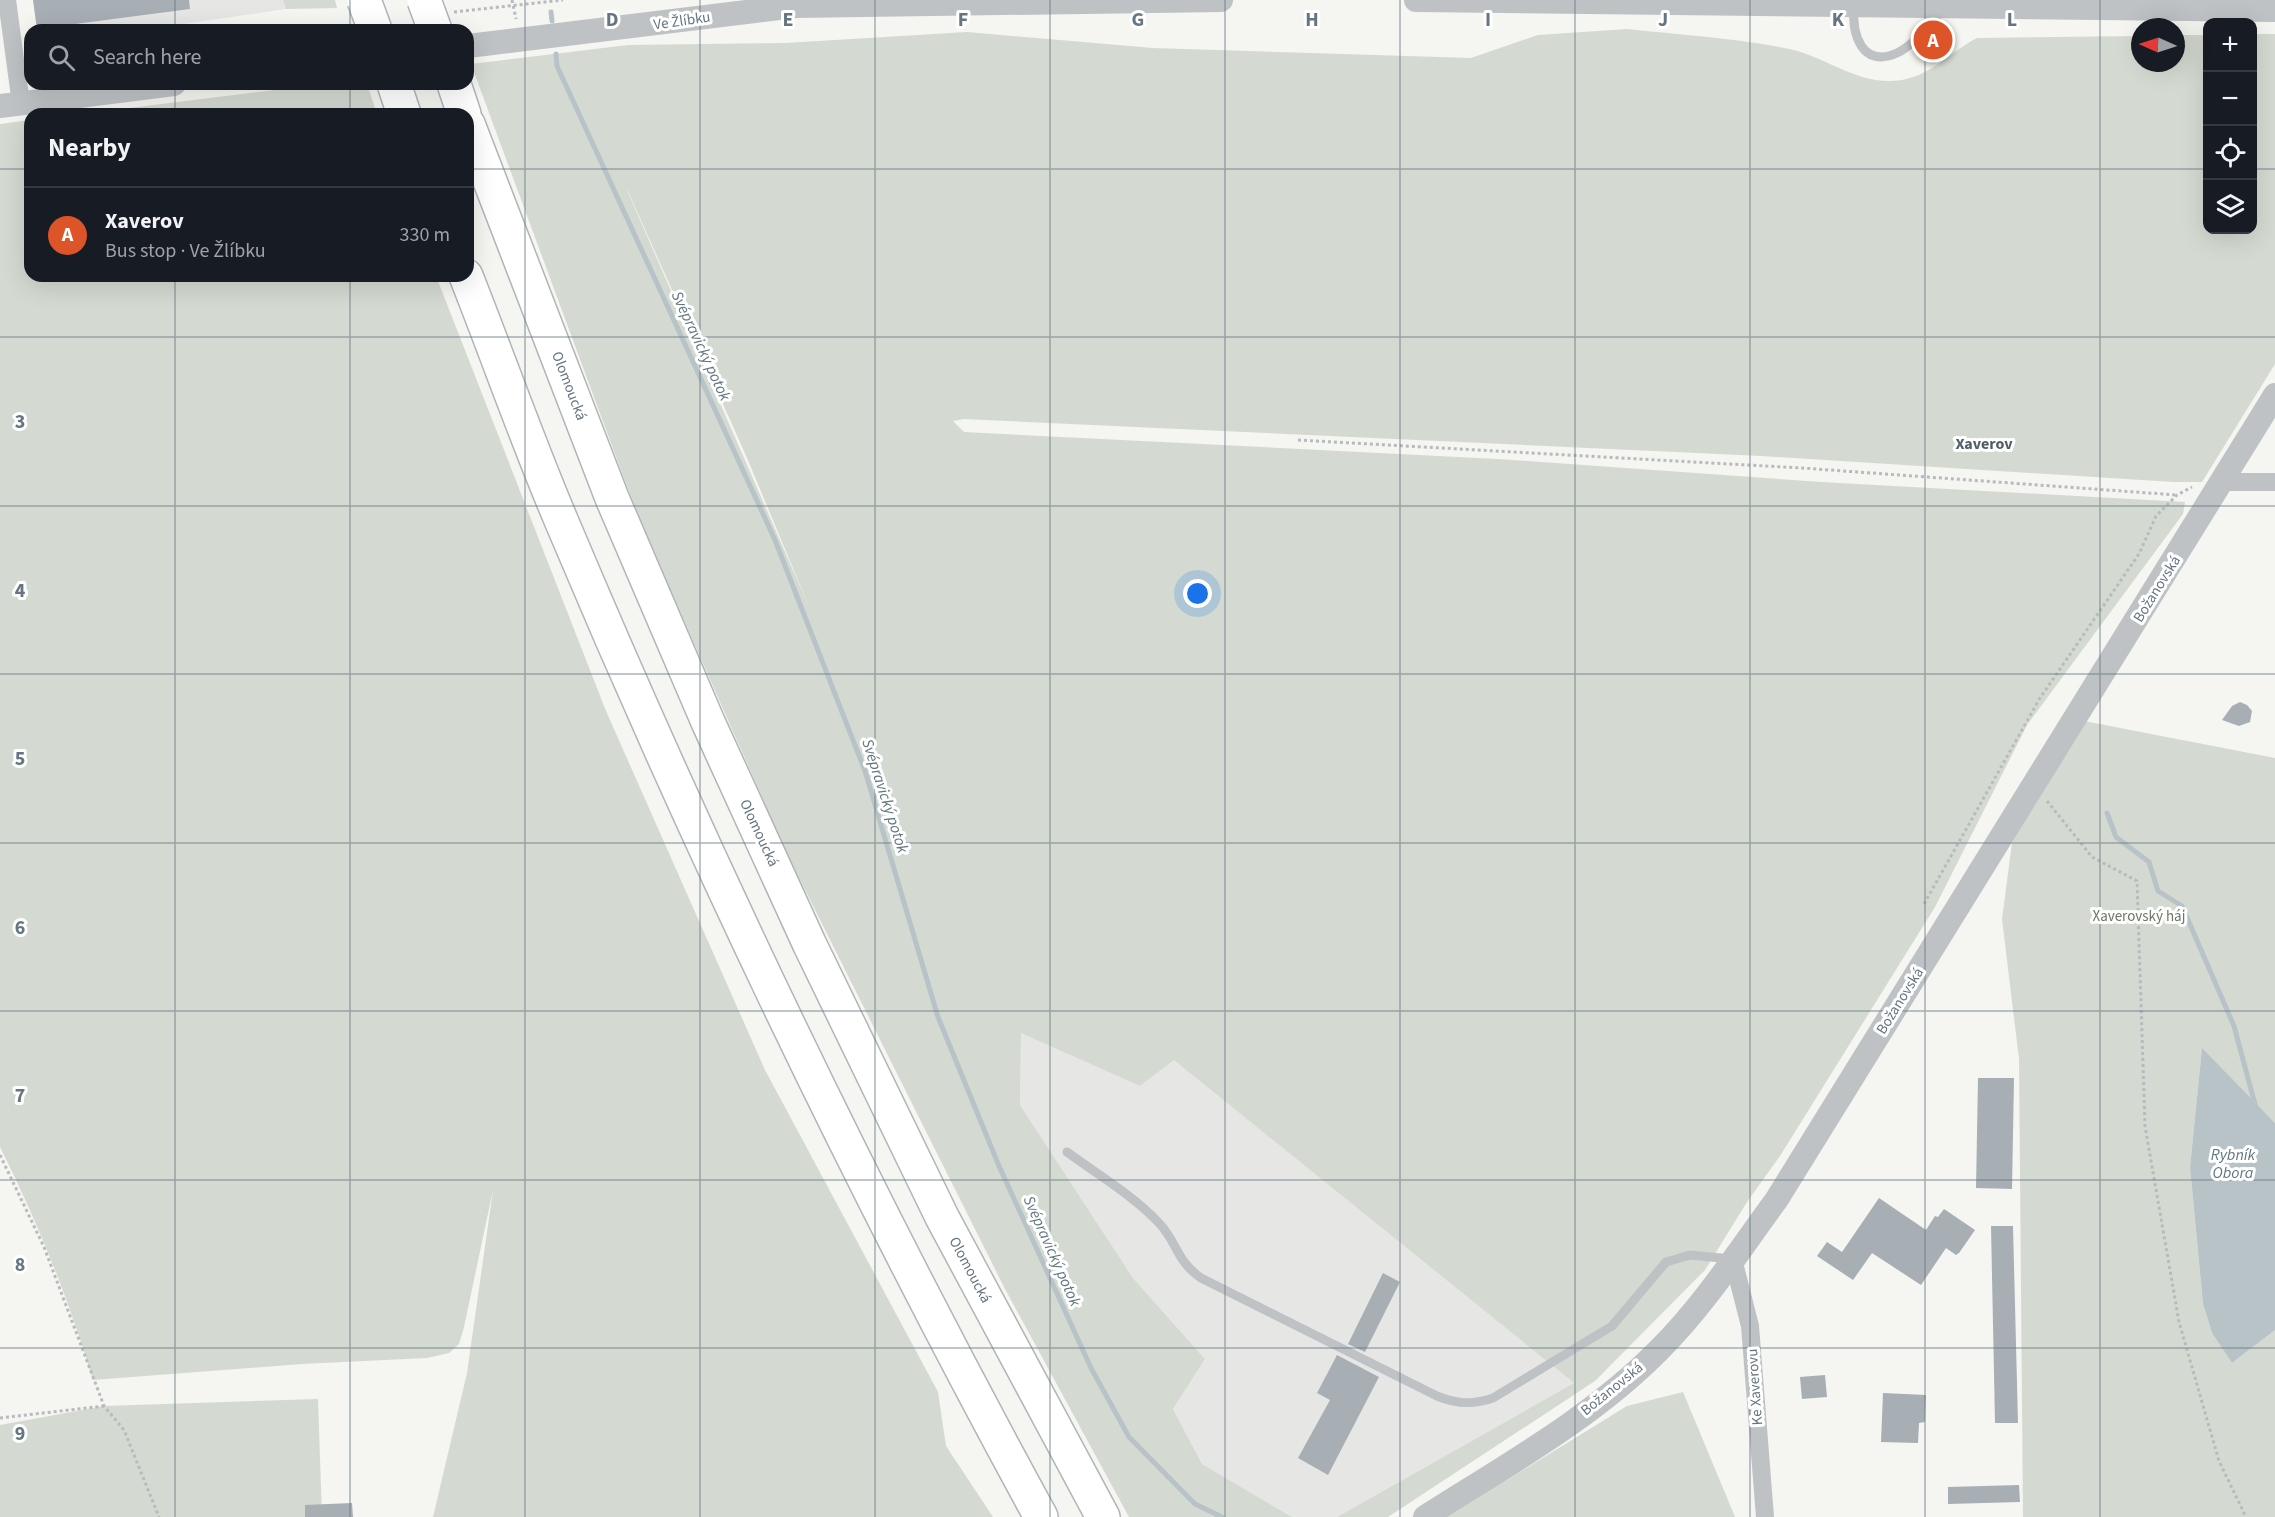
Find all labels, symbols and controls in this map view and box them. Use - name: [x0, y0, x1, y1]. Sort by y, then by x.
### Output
- text: D: [606, 6, 618, 34]
- text: E: [783, 6, 793, 34]
- text: F: [958, 6, 968, 34]
- text: G: [1132, 6, 1144, 34]
- text: H: [1305, 6, 1319, 34]
- text: I: [1485, 6, 1491, 34]
- text: J: [1658, 6, 1668, 34]
- text: K: [1832, 6, 1845, 34]
- text: L: [2007, 6, 2017, 34]
- street label: Ve Žlíbku: [652, 7, 712, 35]
- pin: A: [1914, 18, 1952, 63]
- north arrow: [2131, 18, 2185, 72]
- map controls: [2203, 18, 2257, 234]
- button: +: [2203, 18, 2257, 72]
- search box: [24, 24, 474, 90]
- icon: search: [45, 41, 78, 74]
- text: Search here: [93, 41, 201, 73]
- button: −: [2203, 72, 2257, 126]
- button: locate: [2203, 126, 2257, 180]
- text: Nearby: [48, 129, 131, 166]
- button: layers: [2203, 180, 2257, 234]
- text: Xaverov: [105, 205, 184, 237]
- text: A: [62, 221, 73, 249]
- text: 330 m: [400, 221, 450, 249]
- text: Bus stop · Ve Žlíbku: [105, 237, 266, 265]
- water label: Svépravický potok: [666, 287, 736, 405]
- street label: Olomoucká: [546, 348, 592, 424]
- text: 3: [15, 408, 25, 436]
- district label: Xaverov: [1955, 433, 2013, 455]
- street label: Božanovská: [2128, 552, 2186, 626]
- text: 4: [15, 577, 26, 605]
- your location: [1183, 579, 1212, 608]
- water label: Svépravický potok: [856, 736, 914, 856]
- text: 5: [15, 745, 25, 773]
- street label: Olomoucká: [734, 796, 784, 870]
- park label: Xaverovský háj: [2093, 906, 2185, 927]
- text: 6: [15, 914, 25, 942]
- street label: Božanovská: [1871, 964, 1929, 1038]
- text: 7: [15, 1082, 25, 1110]
- water label: Rybník Obora: [2211, 1144, 2256, 1184]
- water label: Svépravický potok: [1018, 1192, 1086, 1310]
- street label: Olomoucká: [944, 1233, 996, 1307]
- text: 8: [15, 1251, 25, 1279]
- street label: Ke Xaverovu: [1742, 1348, 1768, 1426]
- street label: Božanovská: [1576, 1357, 1648, 1421]
- text: 9: [15, 1420, 25, 1448]

